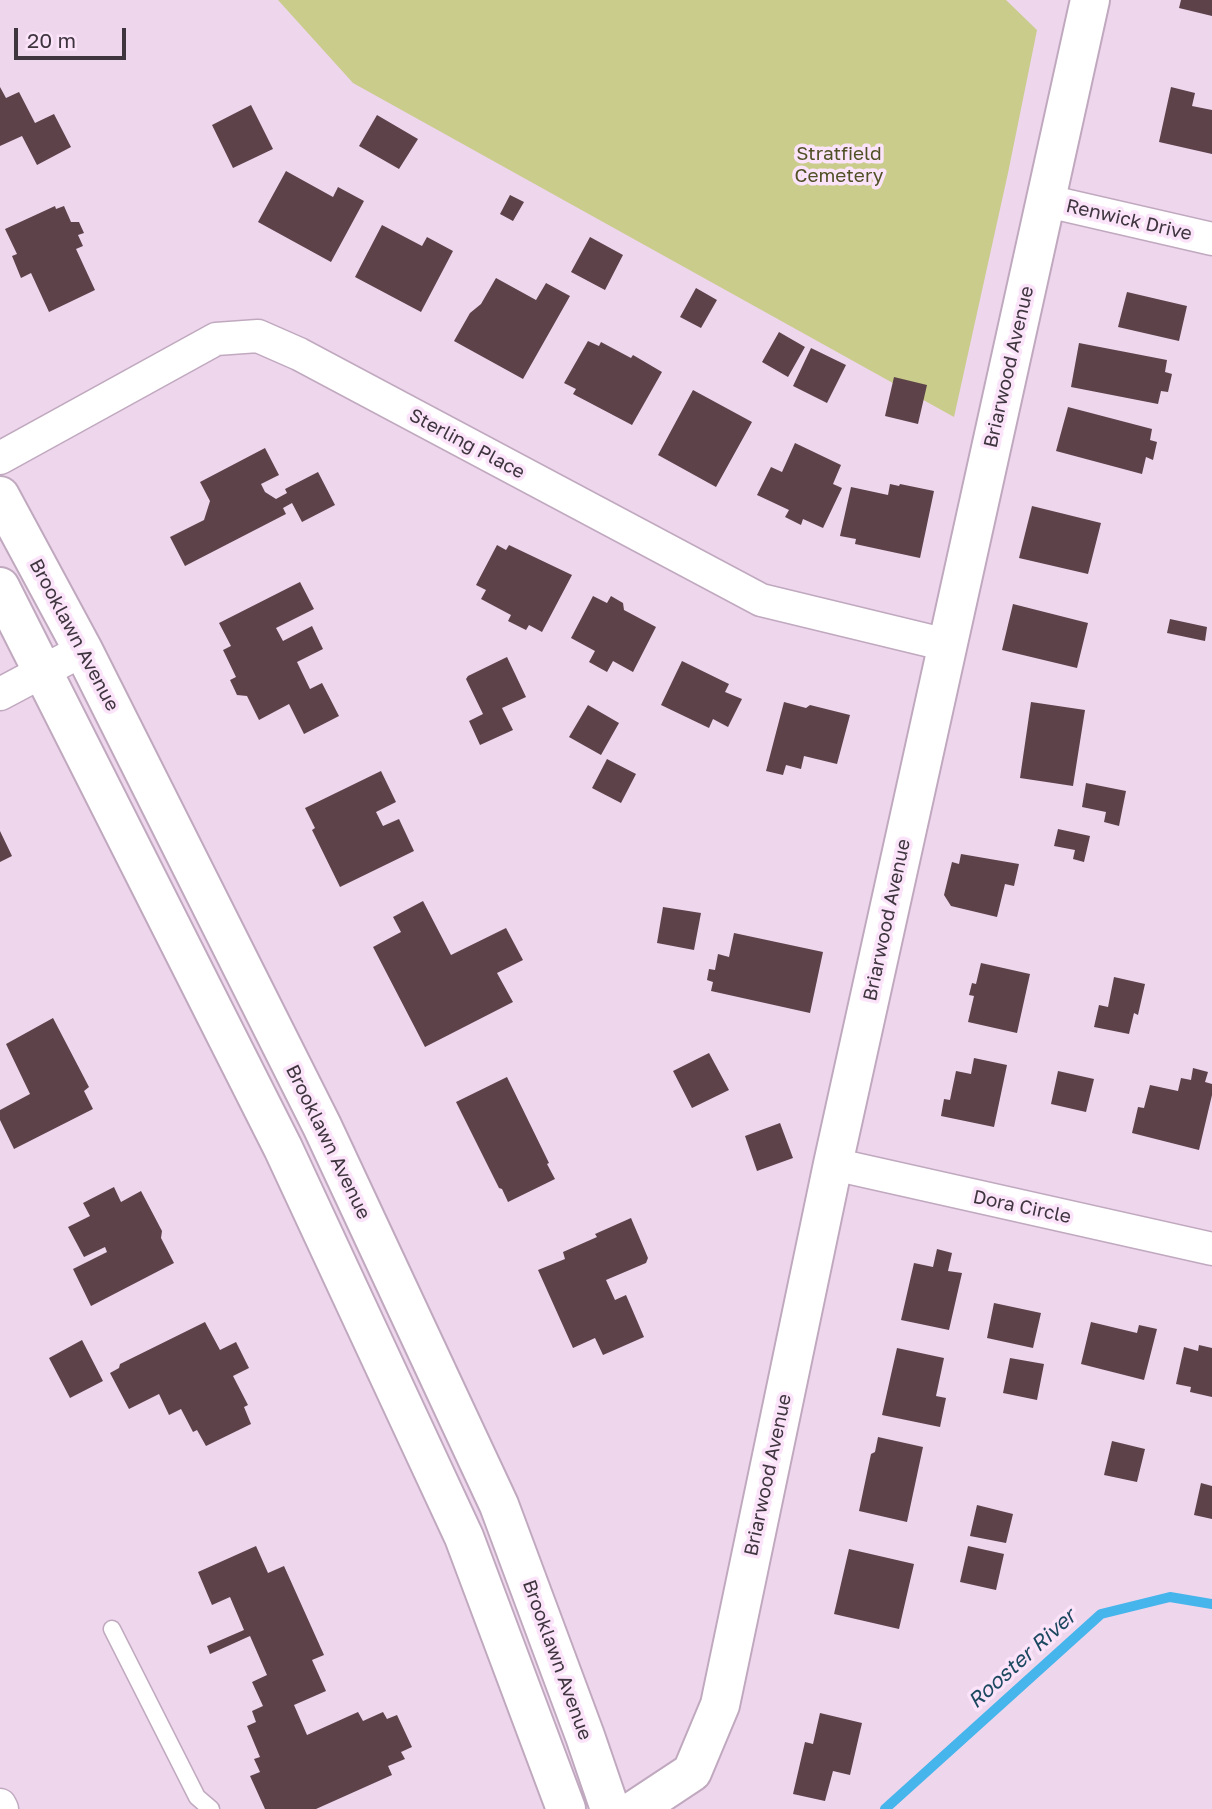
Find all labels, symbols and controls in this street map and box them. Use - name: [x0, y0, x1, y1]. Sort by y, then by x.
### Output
- scale bar: [18, 14, 130, 58]
- text: 20 m: [27, 27, 76, 53]
- park label: Stratfield Cemetery: [794, 143, 884, 187]
- street label: Renwick Drive: [1064, 194, 1194, 246]
- street label: Briarwood Avenue: [979, 284, 1039, 450]
- street label: Sterling Place: [405, 404, 529, 484]
- street label: Brooklawn Avenue: [24, 555, 124, 715]
- street label: Briarwood Avenue: [859, 837, 915, 1003]
- street label: Brooklawn Avenue: [281, 1061, 375, 1223]
- street label: Dora Circle: [971, 1185, 1073, 1229]
- street label: Briarwood Avenue: [740, 1392, 796, 1558]
- street label: Brooklawn Avenue: [517, 1577, 597, 1743]
- water label: Rooster River: [963, 1604, 1081, 1714]

